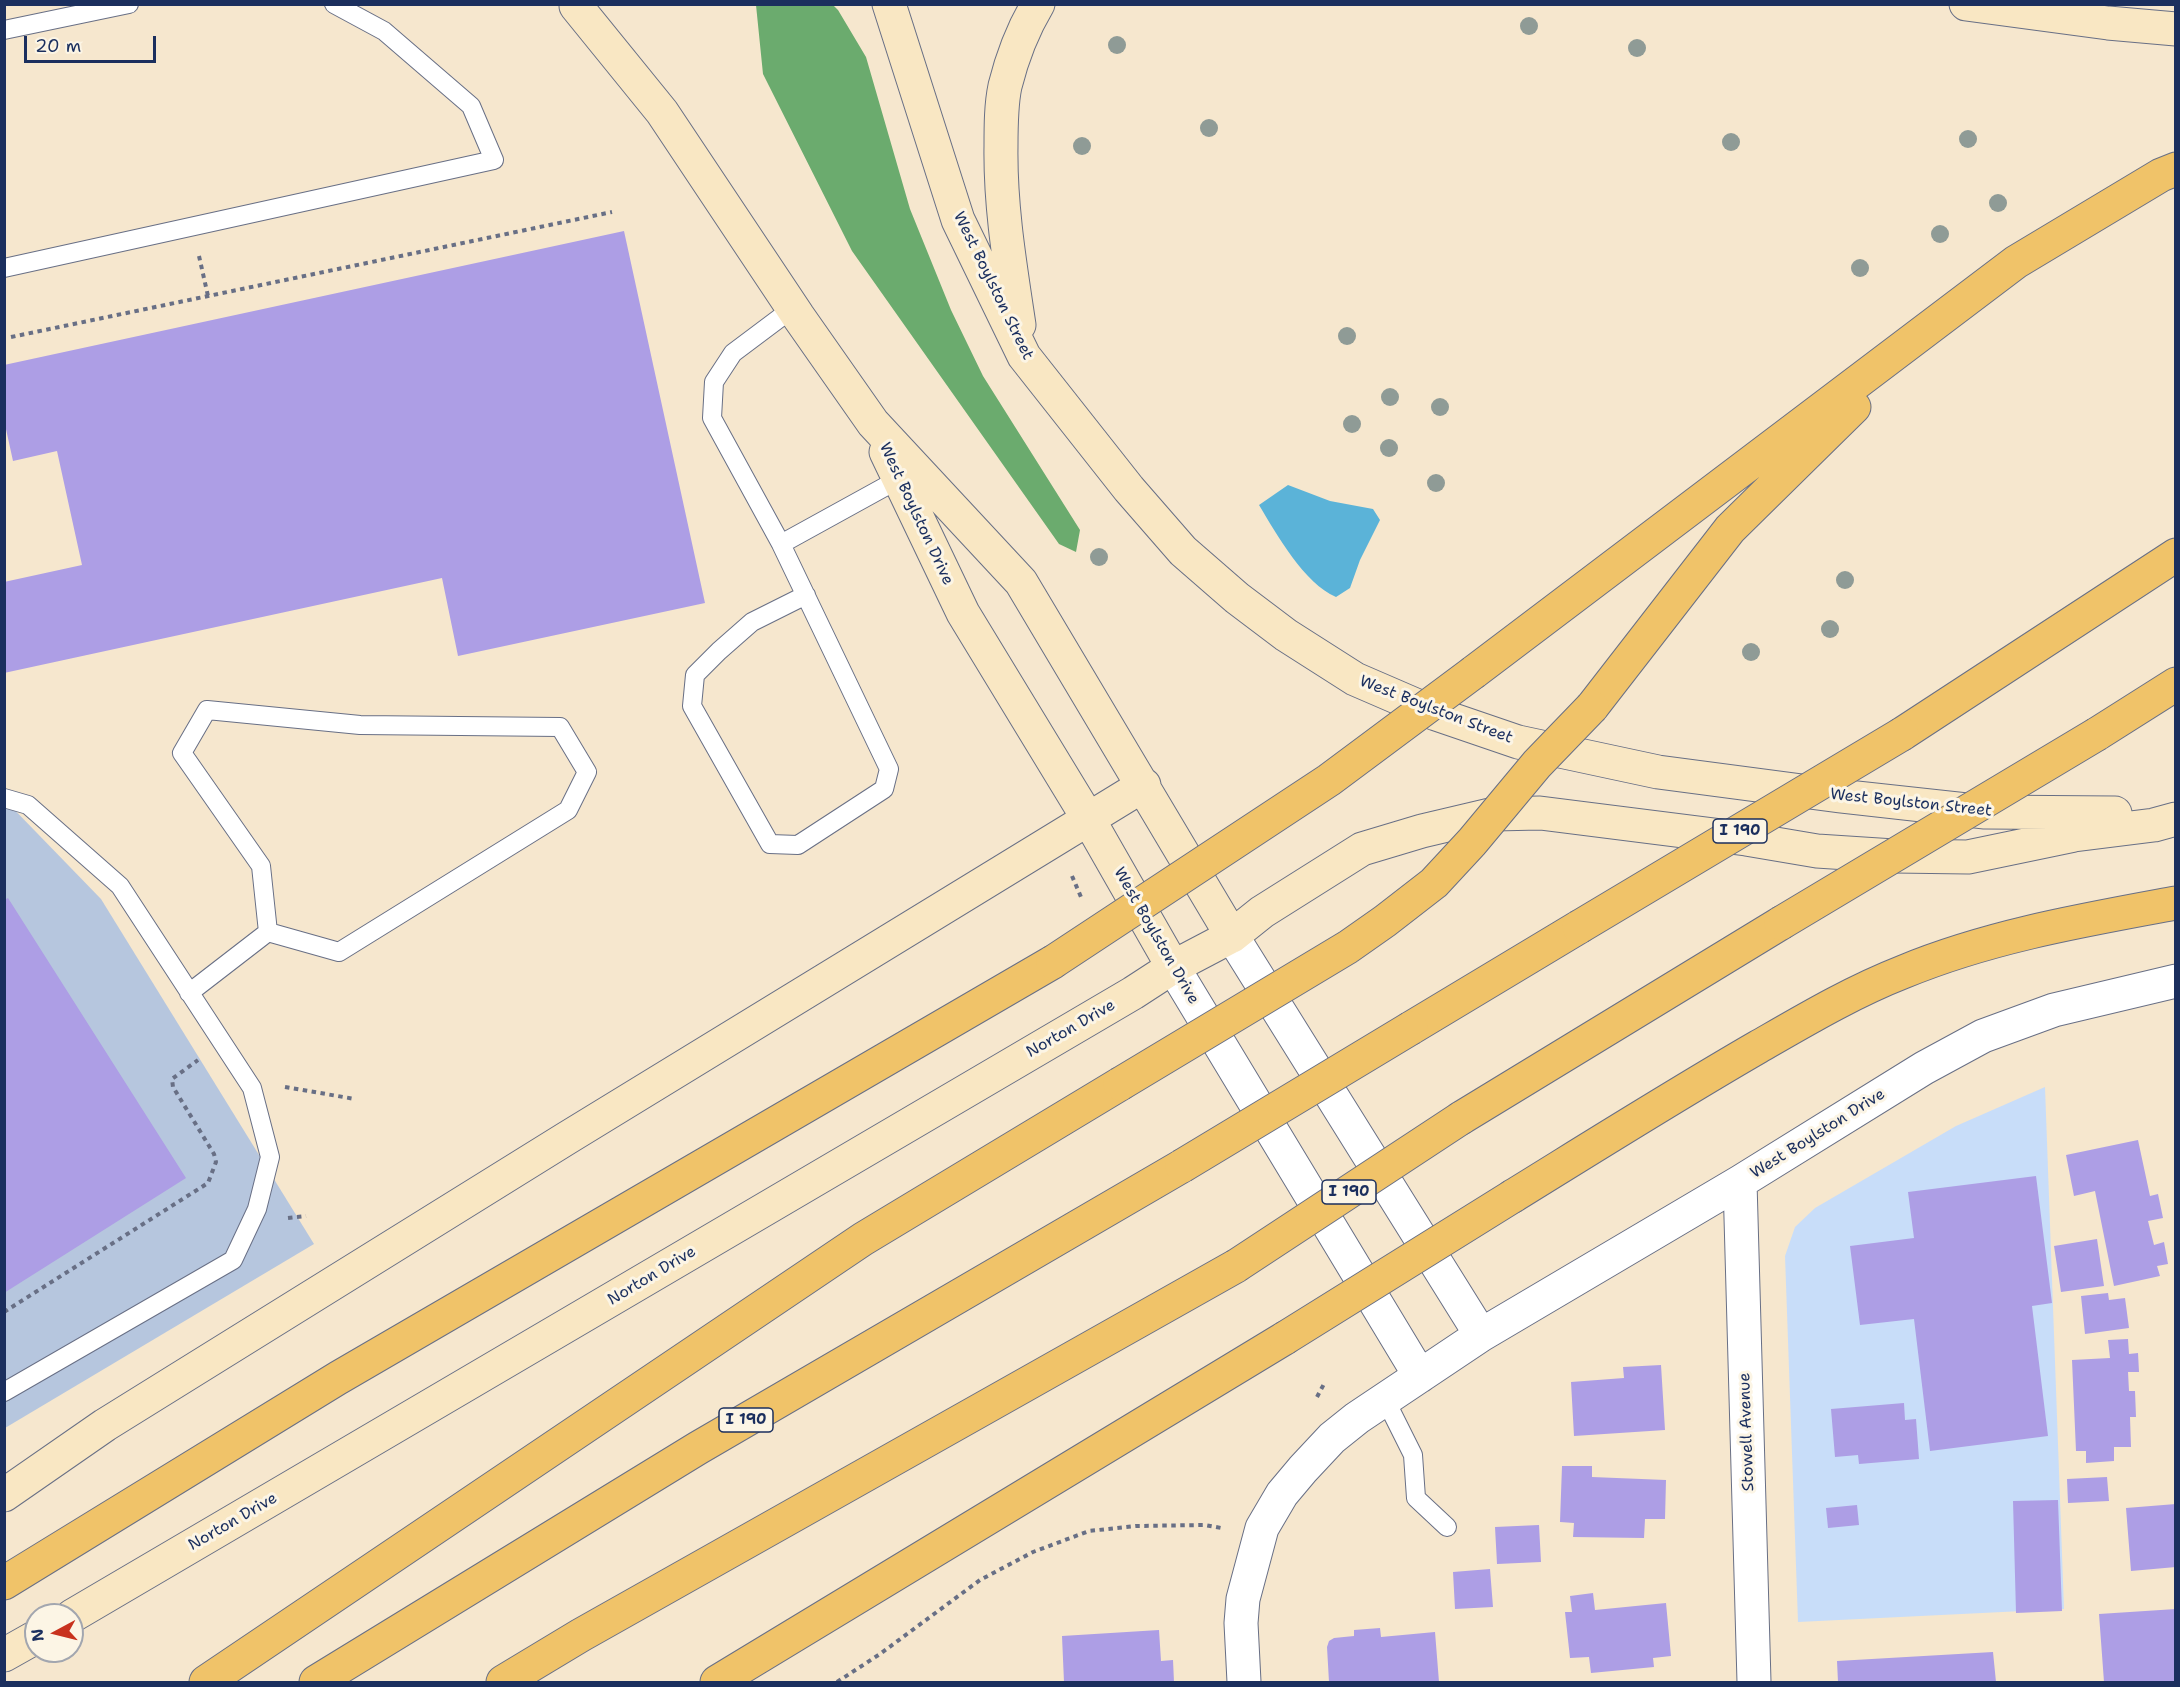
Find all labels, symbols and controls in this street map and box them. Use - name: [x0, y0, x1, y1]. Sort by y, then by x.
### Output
- scale bar: [27, 24, 159, 62]
- text: 20 m: [35, 34, 81, 58]
- street label: West Boylston Street: [949, 209, 1037, 363]
- street label: West Boylston Drive: [875, 440, 957, 588]
- street label: West Boylston Street: [1357, 672, 1515, 748]
- street label: West Boylston Street: [1829, 785, 1993, 821]
- road number: I 190: [1713, 819, 1767, 843]
- street label: West Boylston Drive: [1109, 864, 1203, 1008]
- street label: Norton Drive: [1023, 996, 1119, 1062]
- street label: West Boylston Drive: [1747, 1085, 1889, 1183]
- road number: I 190: [1322, 1180, 1376, 1204]
- street label: Norton Drive: [605, 1242, 699, 1310]
- street label: Stowell Avenue: [1735, 1372, 1759, 1492]
- road number: I 190: [719, 1408, 773, 1432]
- street label: Norton Drive: [185, 1489, 281, 1555]
- north arrow: [24, 1603, 84, 1663]
- text: N: [26, 1627, 49, 1643]

